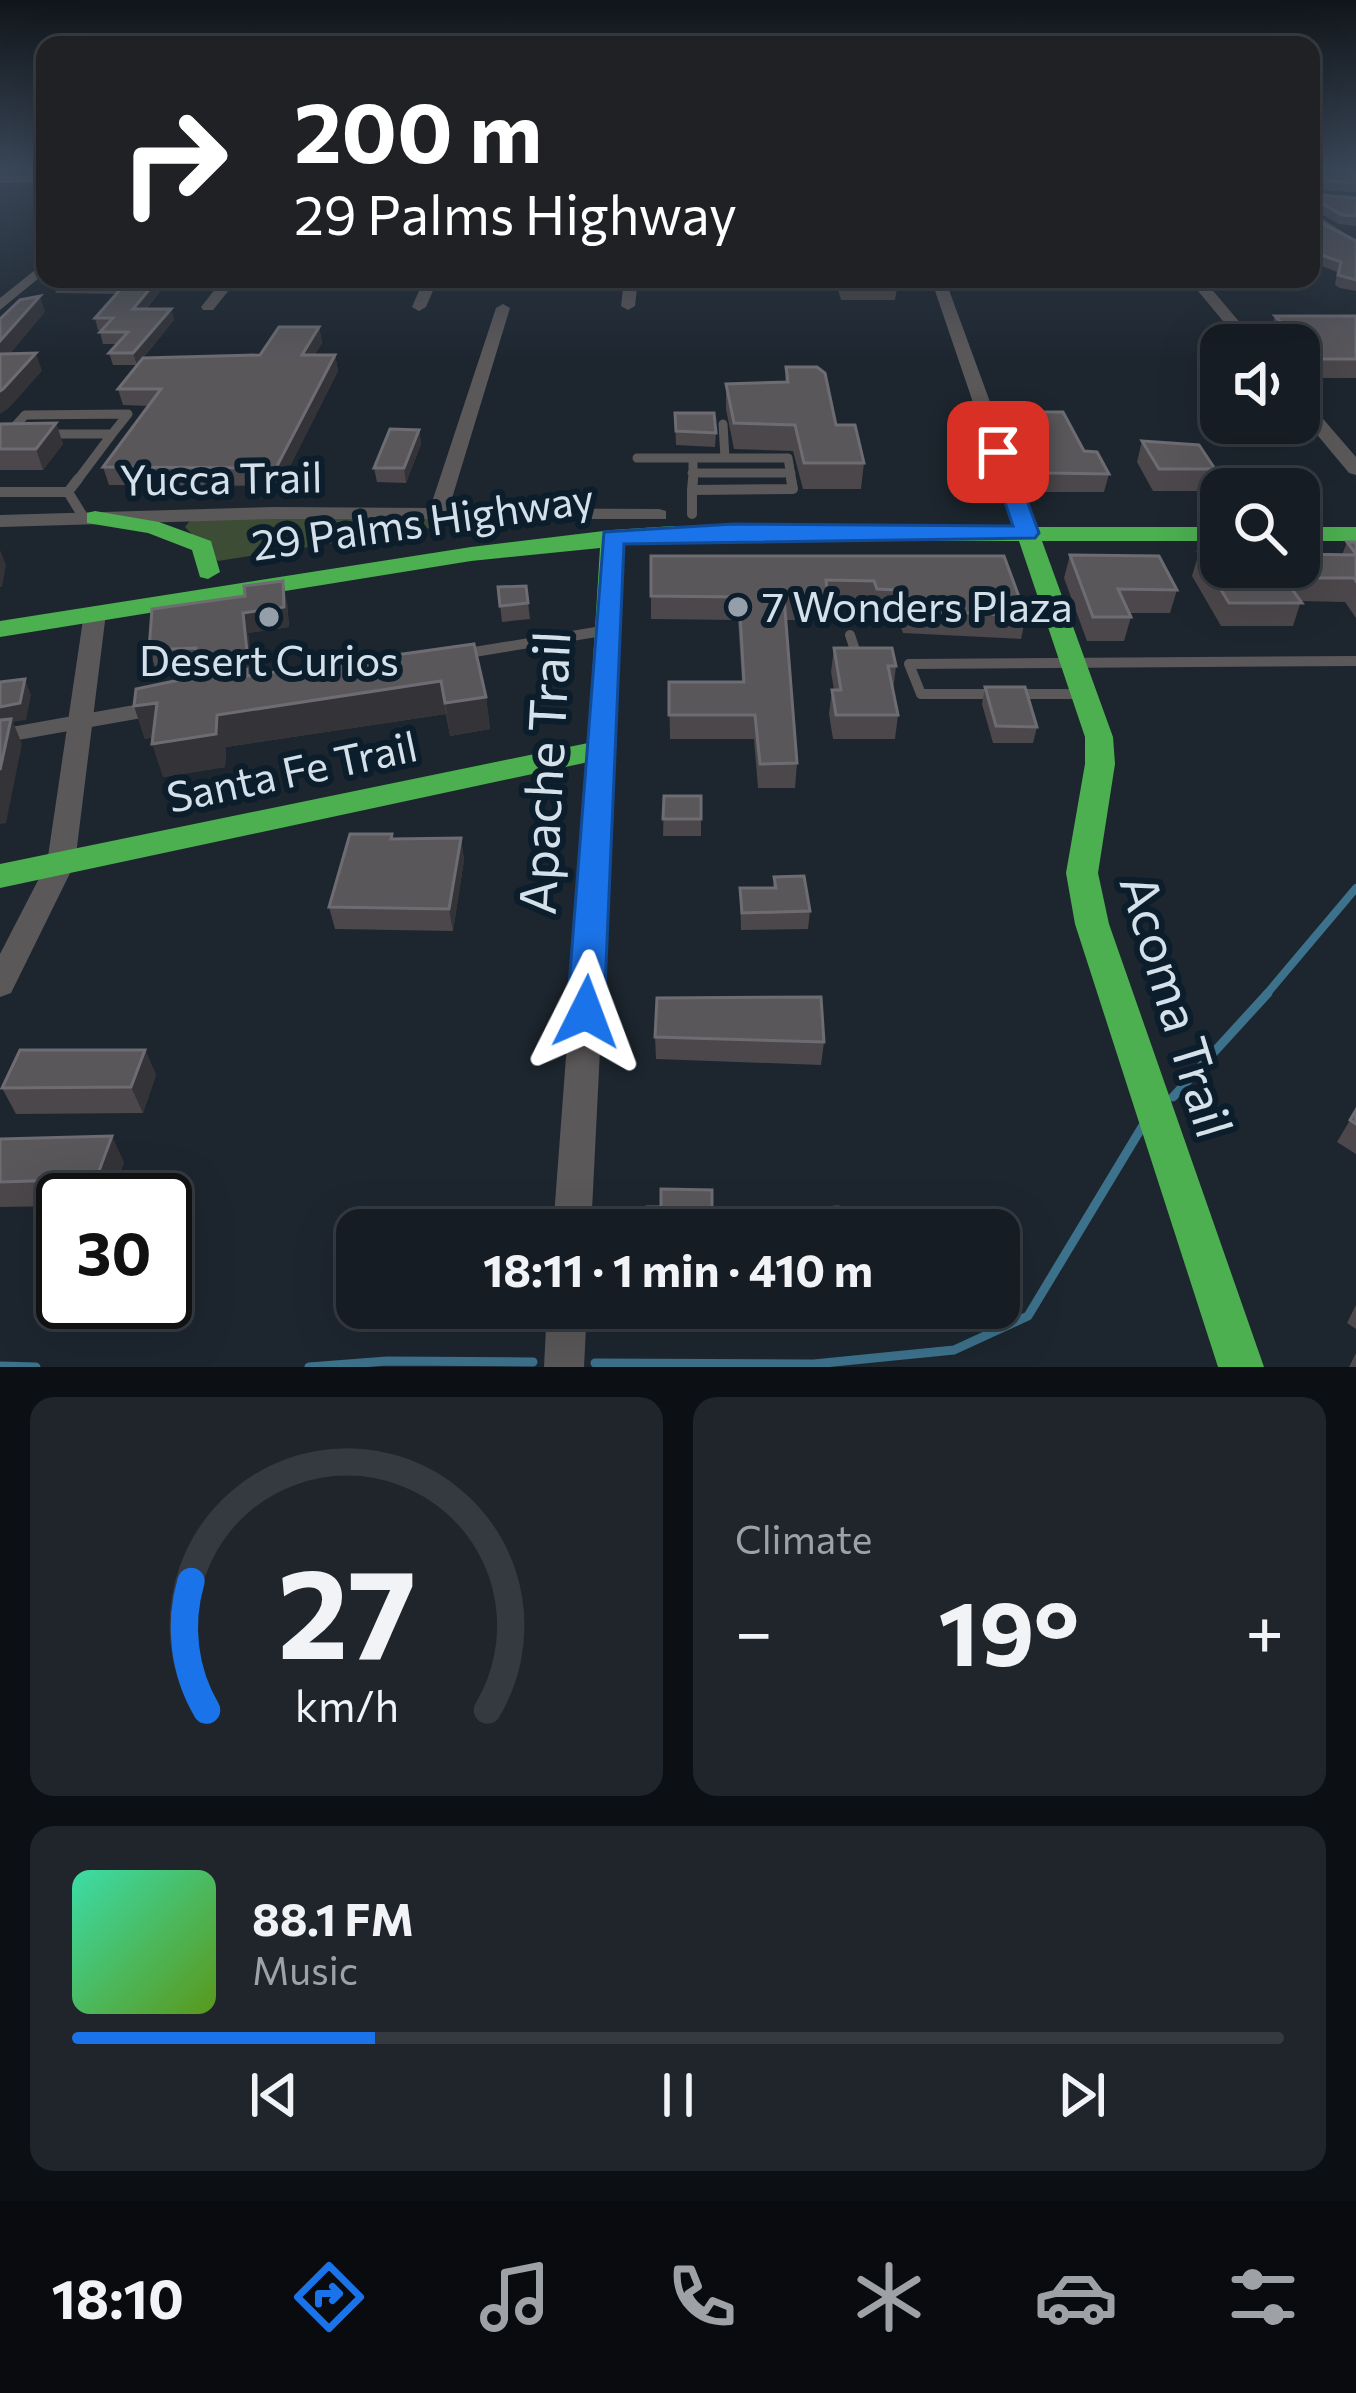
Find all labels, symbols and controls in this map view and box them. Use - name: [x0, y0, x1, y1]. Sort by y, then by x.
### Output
- text: 200 m: [294, 78, 542, 180]
- icon: right: [96, 84, 252, 240]
- text: 29 Palms Highway: [294, 180, 737, 246]
- map controls: [1200, 324, 1320, 588]
- button: sound: [1200, 324, 1320, 444]
- pin: [947, 401, 1049, 503]
- icon: arrive: [965, 419, 1031, 485]
- street label: Yucca Trail: [119, 449, 323, 505]
- button: search: [1200, 468, 1320, 588]
- street label: 29 Palms Highway: [249, 470, 597, 570]
- place label: 7 Wonders Plaza: [762, 579, 1073, 631]
- marker: 7 Wonders Plaza: [725, 594, 751, 620]
- marker: Desert Curios: [256, 604, 282, 630]
- street label: Apache Trail: [504, 629, 581, 916]
- place label: Desert Curios: [139, 633, 399, 685]
- street label: Santa Fe Trail: [162, 718, 421, 822]
- street label: Acoma Trail: [1109, 866, 1248, 1144]
- position arrow: [523, 949, 649, 1075]
- speed limit sign: 30: [36, 1173, 192, 1329]
- text: 18:11 · 1 min · 410 m: [483, 1241, 873, 1296]
- text: Climate: [735, 1514, 872, 1562]
- text: 27: [277, 1532, 416, 1685]
- text: 19°: [938, 1574, 1079, 1685]
- text: −: [735, 1589, 773, 1670]
- text: +: [1245, 1589, 1284, 1670]
- text: km/h: [294, 1677, 399, 1730]
- text: 88.1 FM: [252, 1890, 414, 1945]
- text: Music: [252, 1945, 358, 1993]
- icon: previous: [241, 2062, 307, 2128]
- icon: pause: [645, 2062, 711, 2128]
- icon: next: [1049, 2062, 1115, 2128]
- icon: directions: [287, 2255, 371, 2339]
- icon: music: [473, 2255, 557, 2339]
- icon: phone: [660, 2255, 744, 2339]
- icon: climate: [847, 2255, 931, 2339]
- icon: car: [1034, 2255, 1118, 2339]
- icon: filters: [1221, 2255, 1305, 2339]
- text: 18:10: [51, 2264, 184, 2330]

